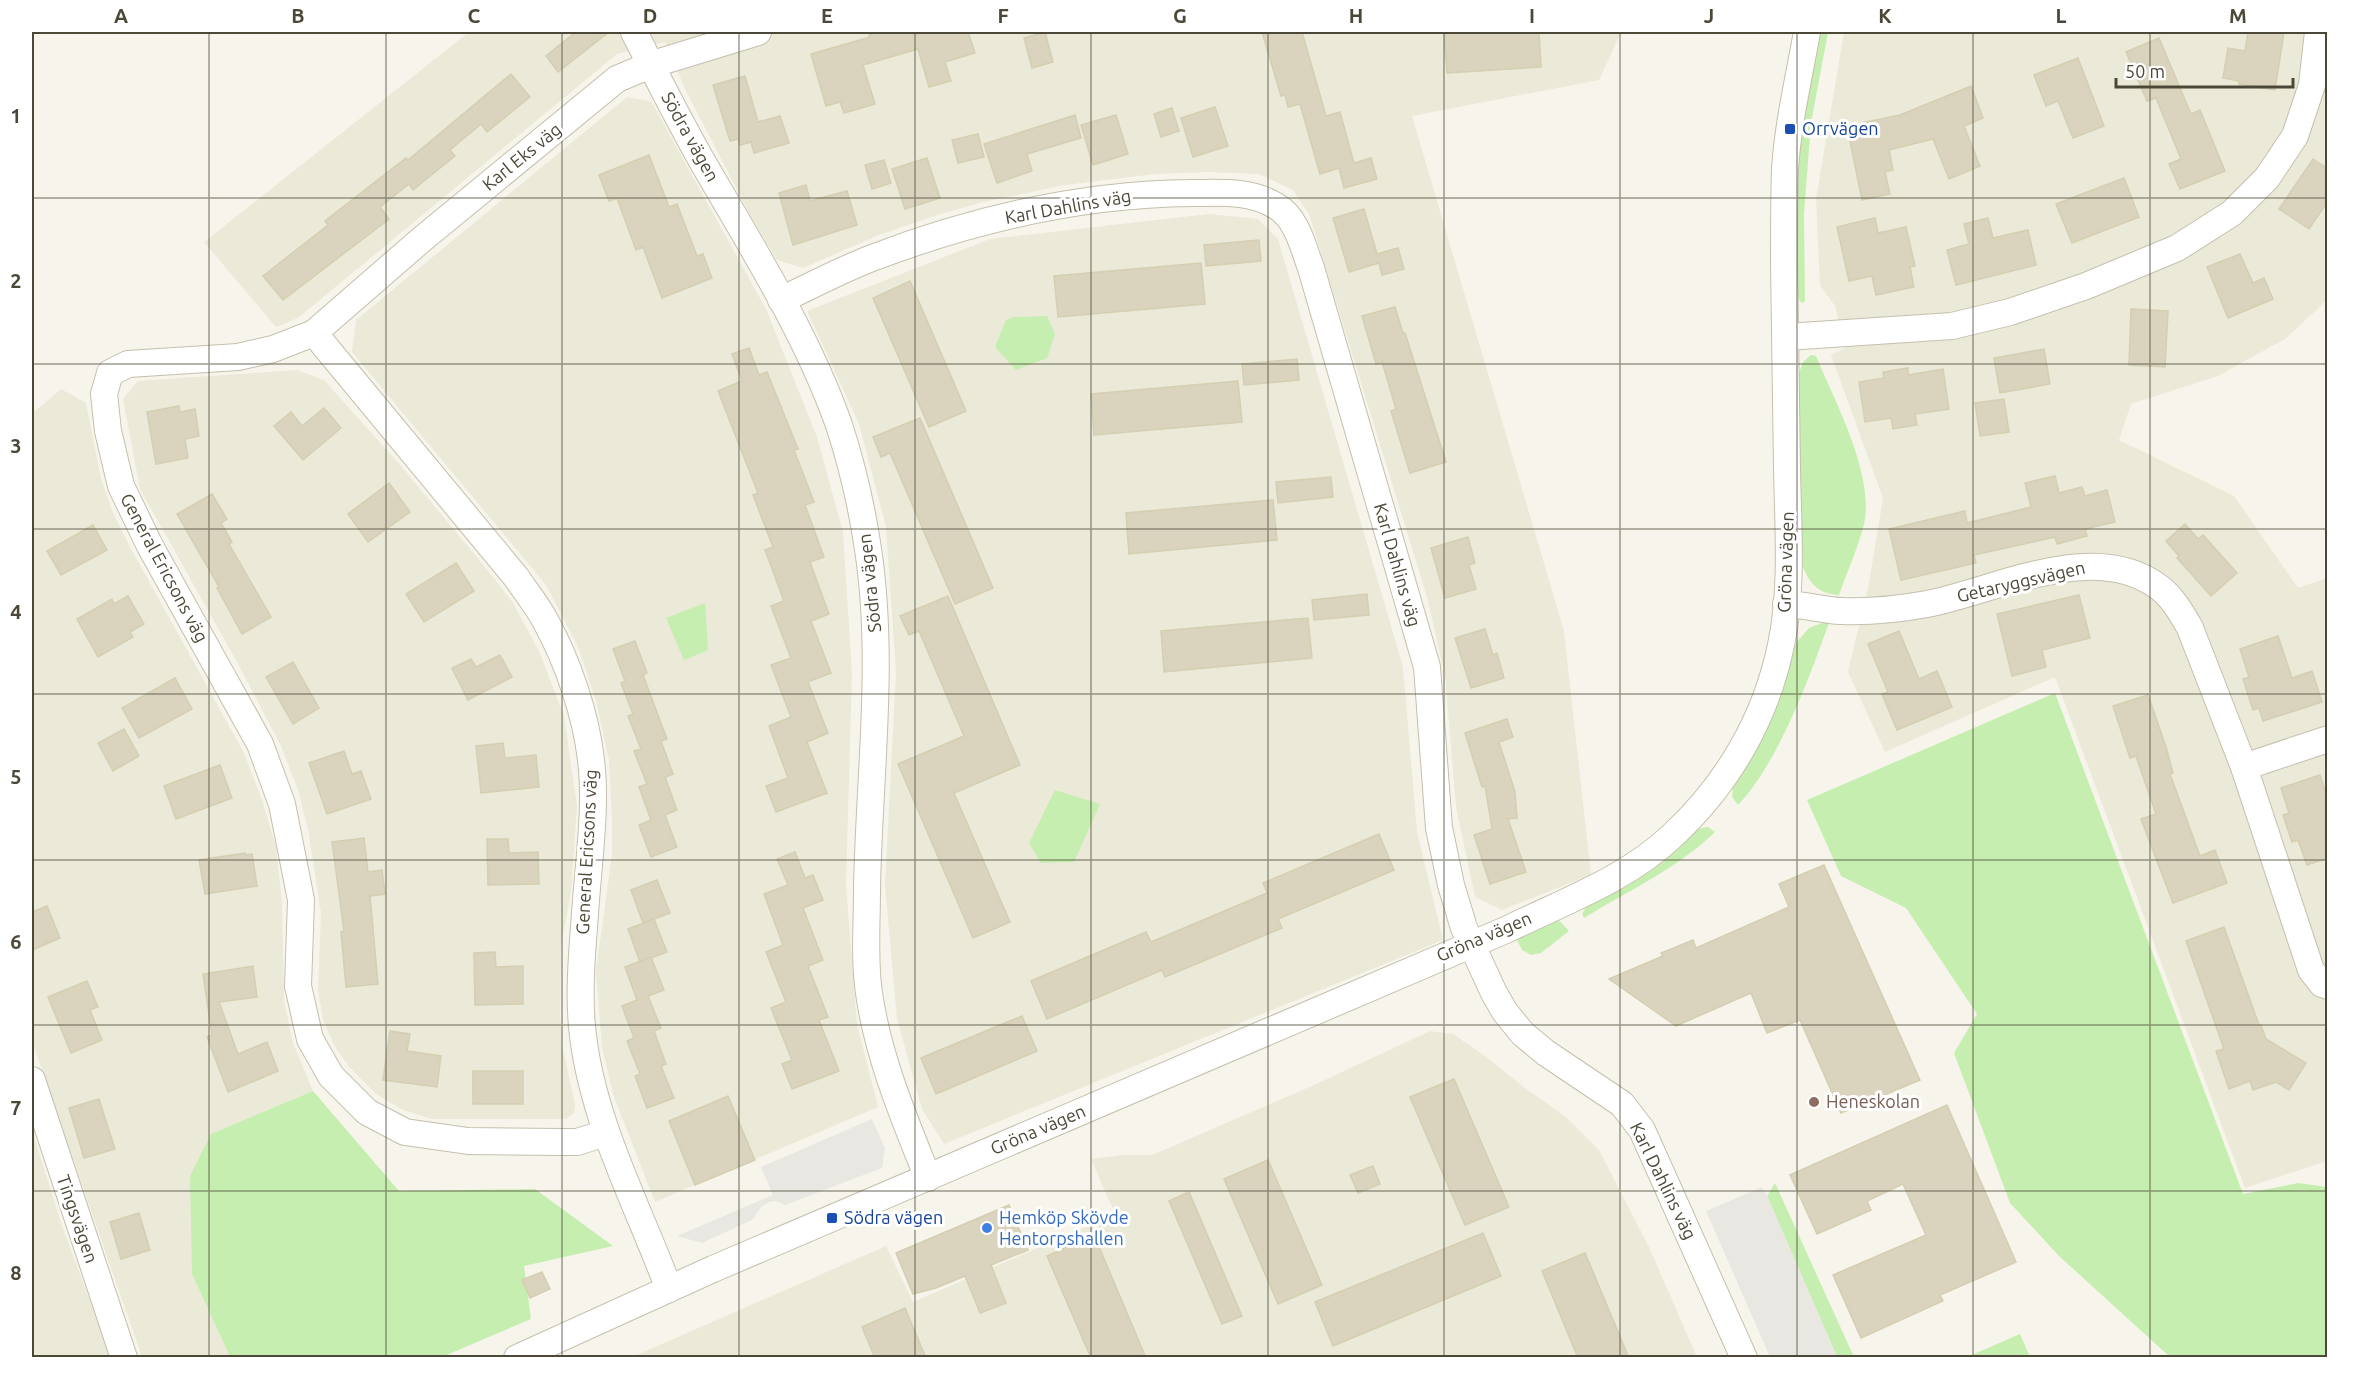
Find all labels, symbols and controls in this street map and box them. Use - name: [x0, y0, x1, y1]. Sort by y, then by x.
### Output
- text: A: [114, 4, 128, 27]
- text: B: [291, 4, 305, 27]
- text: C: [468, 4, 481, 27]
- text: D: [643, 4, 657, 27]
- text: E: [821, 4, 833, 27]
- text: F: [997, 4, 1009, 27]
- text: G: [1173, 4, 1187, 27]
- text: H: [1349, 4, 1363, 27]
- text: I: [1529, 4, 1535, 27]
- text: J: [1704, 4, 1714, 27]
- text: K: [1878, 4, 1892, 27]
- text: L: [2056, 4, 2067, 27]
- text: M: [2229, 4, 2247, 27]
- scale bar: [2116, 51, 2293, 89]
- text: 50 m: [2125, 61, 2165, 81]
- street label: Södra vägen: [658, 88, 724, 185]
- text: 1: [10, 104, 22, 127]
- street label: Karl Eks väg: [478, 118, 565, 194]
- place label: Orrvägen: [1802, 118, 1879, 138]
- marker: Orrvägen: [1783, 122, 1797, 136]
- street label: Karl Dahlins väg: [1003, 185, 1132, 227]
- text: 2: [10, 269, 22, 292]
- text: 3: [10, 434, 22, 457]
- street label: General Ericsons väg: [117, 490, 213, 645]
- street label: Karl Dahlins väg: [1371, 501, 1425, 629]
- street label: Gröna vägen: [1773, 511, 1797, 613]
- street label: Södra vägen: [854, 533, 884, 634]
- street label: Getaryggsvägen: [1955, 557, 2087, 606]
- text: 4: [10, 600, 22, 623]
- text: 5: [10, 765, 22, 788]
- street label: General Ericsons väg: [572, 769, 600, 935]
- street label: Gröna vägen: [1433, 907, 1534, 965]
- text: 6: [10, 930, 22, 953]
- place label: Heneskolan: [1826, 1091, 1920, 1111]
- marker: Heneskolan: [1807, 1095, 1821, 1109]
- text: 7: [10, 1096, 22, 1119]
- street label: Gröna vägen: [987, 1100, 1088, 1158]
- street label: Karl Dahlins väg: [1627, 1119, 1701, 1242]
- street label: Tingsvägen: [54, 1172, 102, 1265]
- place label: Södra vägen: [844, 1207, 943, 1227]
- place label: Hemköp Skövde Hentorpshallen: [999, 1207, 1129, 1248]
- marker: Södra vägen: [825, 1211, 839, 1225]
- marker: Hemköp Skövde Hentorpshallen: [980, 1221, 994, 1235]
- text: 8: [10, 1261, 22, 1284]

